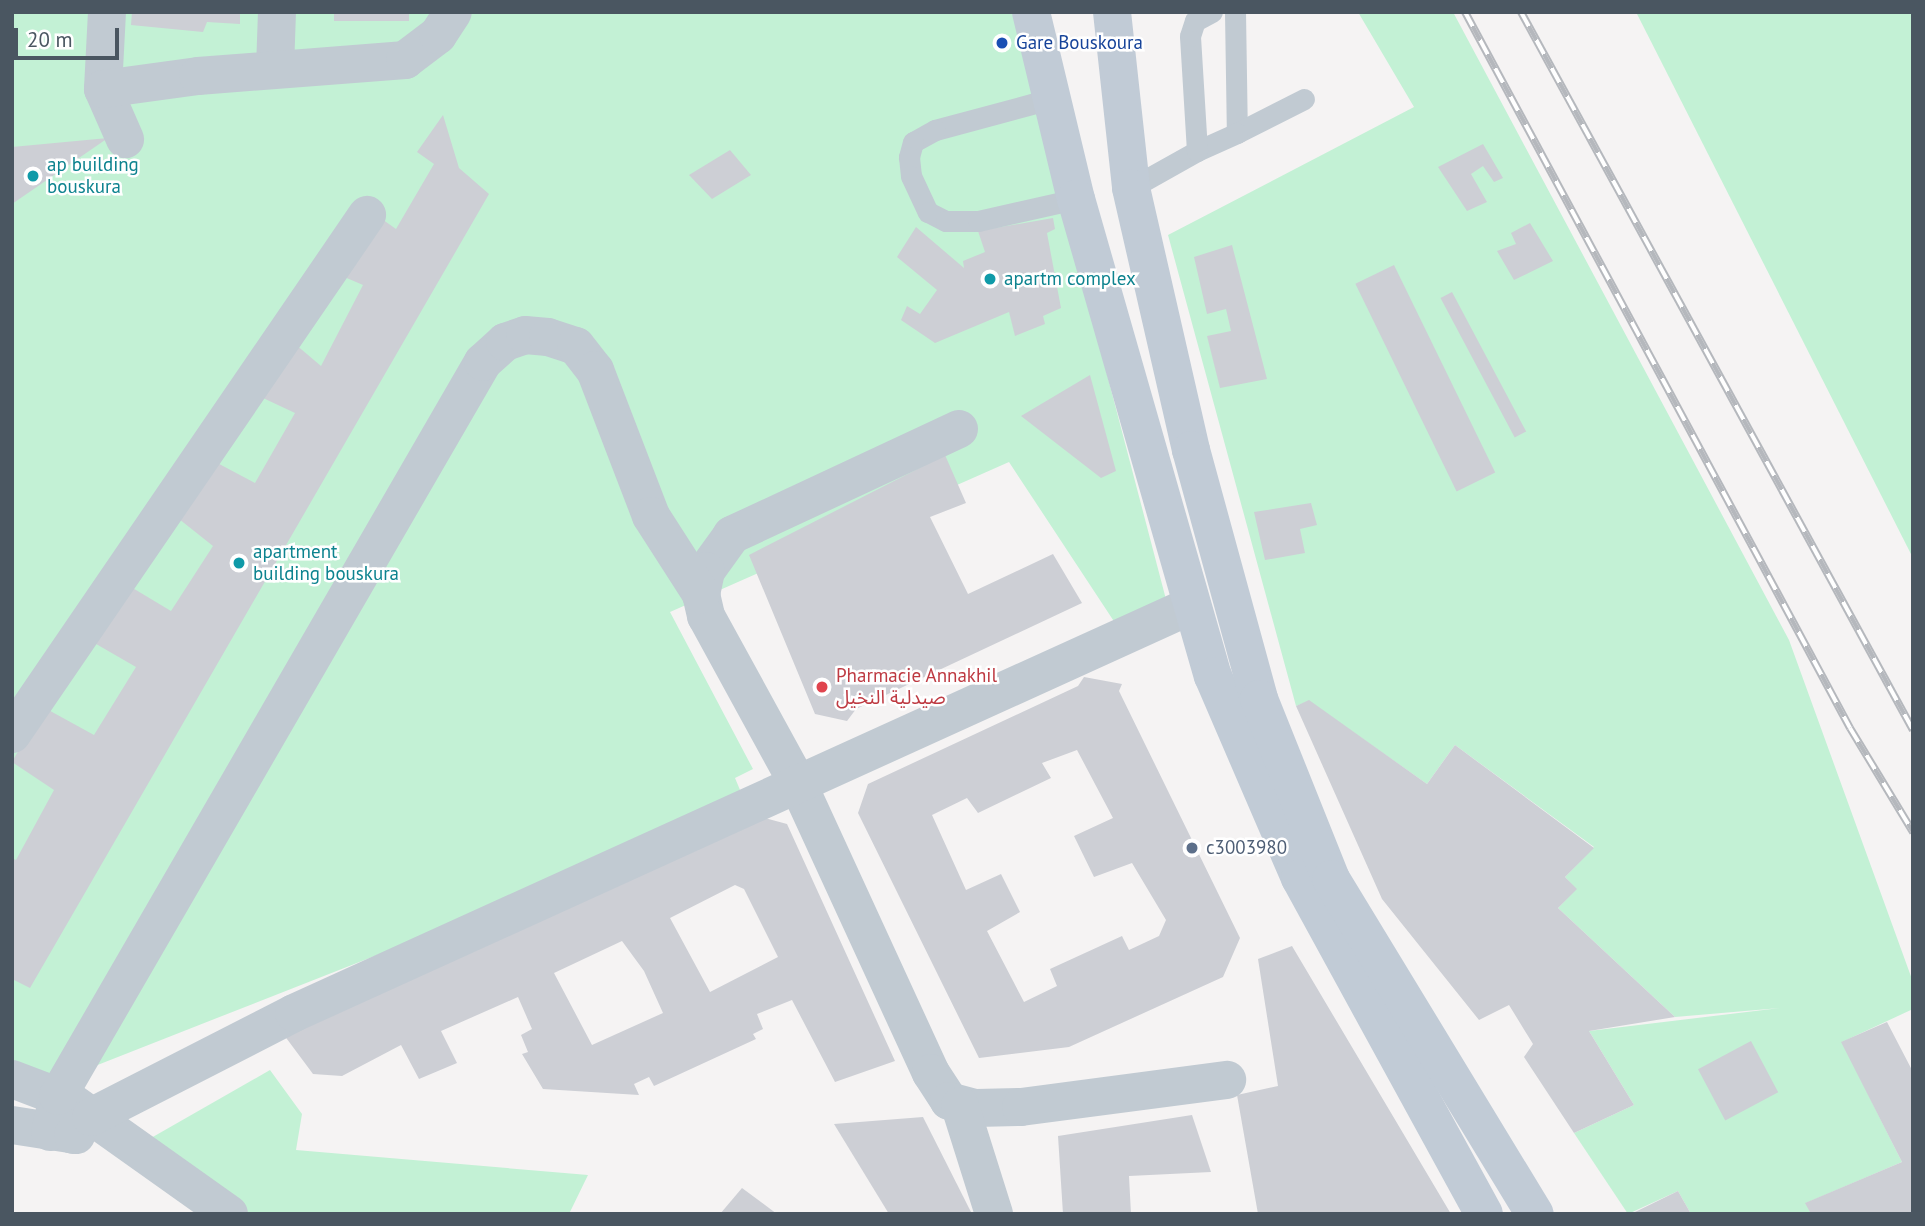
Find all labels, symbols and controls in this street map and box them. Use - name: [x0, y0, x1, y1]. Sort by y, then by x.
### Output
- scale bar: [18, 14, 122, 58]
- text: 20 m: [27, 26, 73, 53]
- place label: Gare Bouskoura: [1016, 32, 1143, 54]
- marker: Gare Bouskoura: [994, 35, 1010, 51]
- place label: ap building bouskura: [47, 154, 139, 198]
- marker: ap building bouskura: [25, 168, 41, 184]
- place label: apartm complex: [1004, 268, 1136, 290]
- marker: apartm complex: [982, 271, 998, 287]
- place label: apartment building bouskura: [253, 541, 399, 585]
- marker: apartment building bouskura: [231, 555, 247, 571]
- place label: Pharmacie Annakhil صيدلية النخيل: [836, 665, 998, 709]
- marker: Pharmacie Annakhil صيدلية النخيل: [814, 679, 830, 695]
- place label: c3003980: [1206, 837, 1287, 859]
- marker: c3003980: [1184, 840, 1200, 856]

